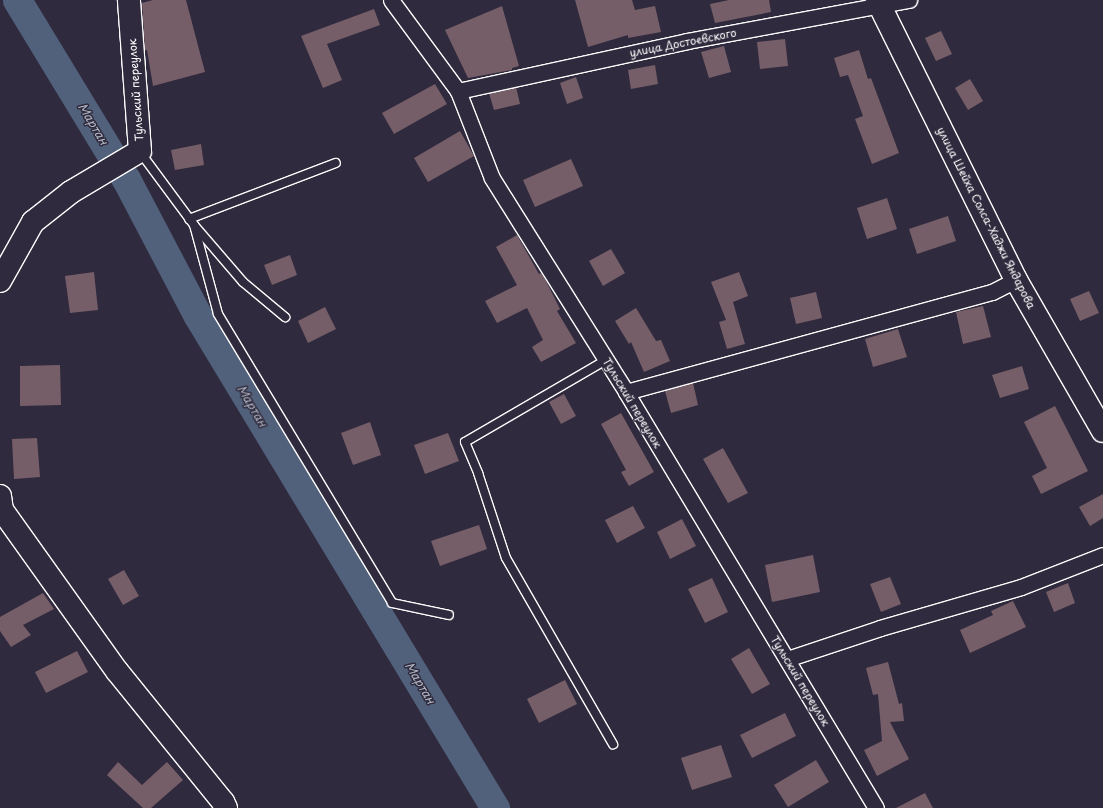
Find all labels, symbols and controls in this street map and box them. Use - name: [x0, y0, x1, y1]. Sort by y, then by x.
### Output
- street label: улица Достоевского: [628, 26, 738, 60]
- street label: Тульский переулок: [126, 38, 146, 142]
- water label: Мартан: [75, 101, 111, 147]
- street label: улица Шейха Солса-Хаджи Яндарова: [934, 124, 1038, 312]
- street label: Тульский переулок: [600, 356, 664, 450]
- water label: Мартан: [234, 383, 270, 429]
- street label: Тульский переулок: [768, 634, 832, 728]
- water label: Мартан: [402, 660, 438, 706]

